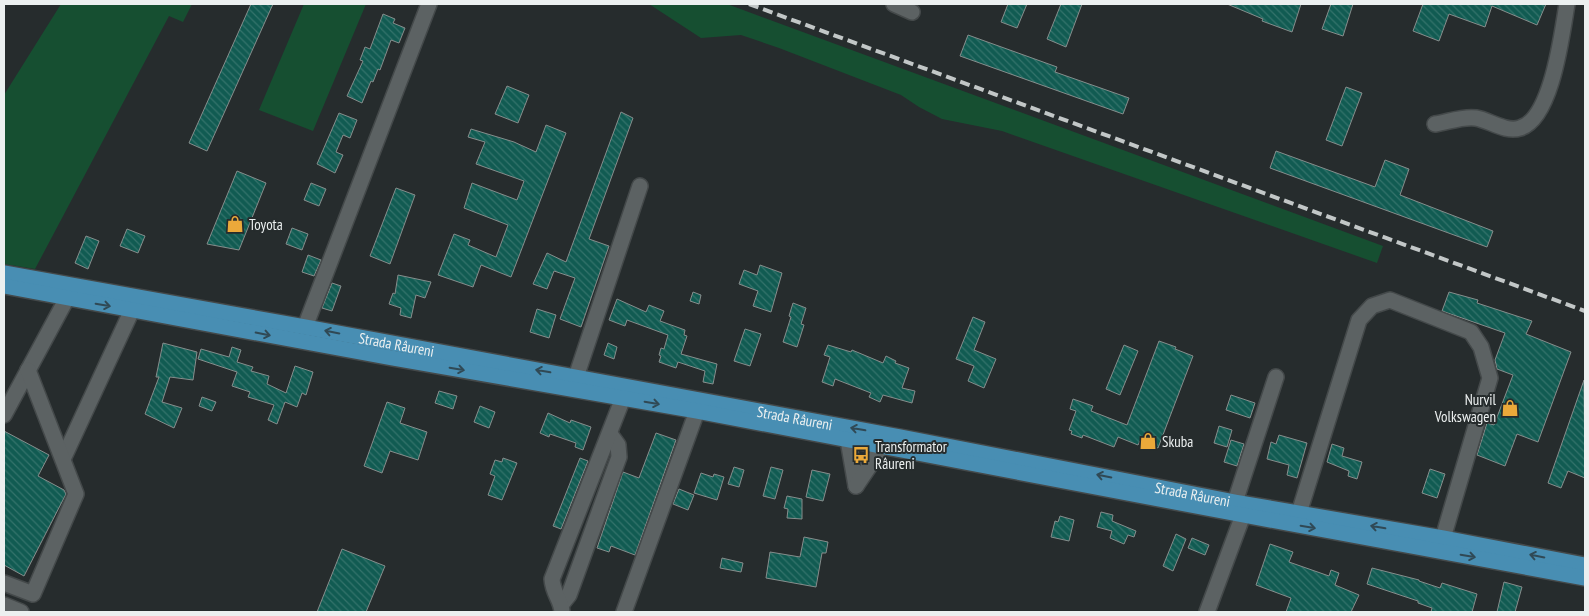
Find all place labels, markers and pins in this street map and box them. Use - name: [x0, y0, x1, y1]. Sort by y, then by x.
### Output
- shop icon: Toyota: [225, 214, 245, 234]
- place label: Toyota: [249, 215, 283, 234]
- place label: Nurvil Volkswagen: [1434, 390, 1496, 426]
- shop icon: Nurvil Volkswagen: [1500, 398, 1520, 418]
- shop icon: Skuba: [1138, 431, 1158, 451]
- place label: Skuba: [1162, 432, 1193, 451]
- place label: Transformator Râureni: [875, 437, 948, 473]
- bus stop icon: Transformator Râureni: [851, 445, 871, 465]

